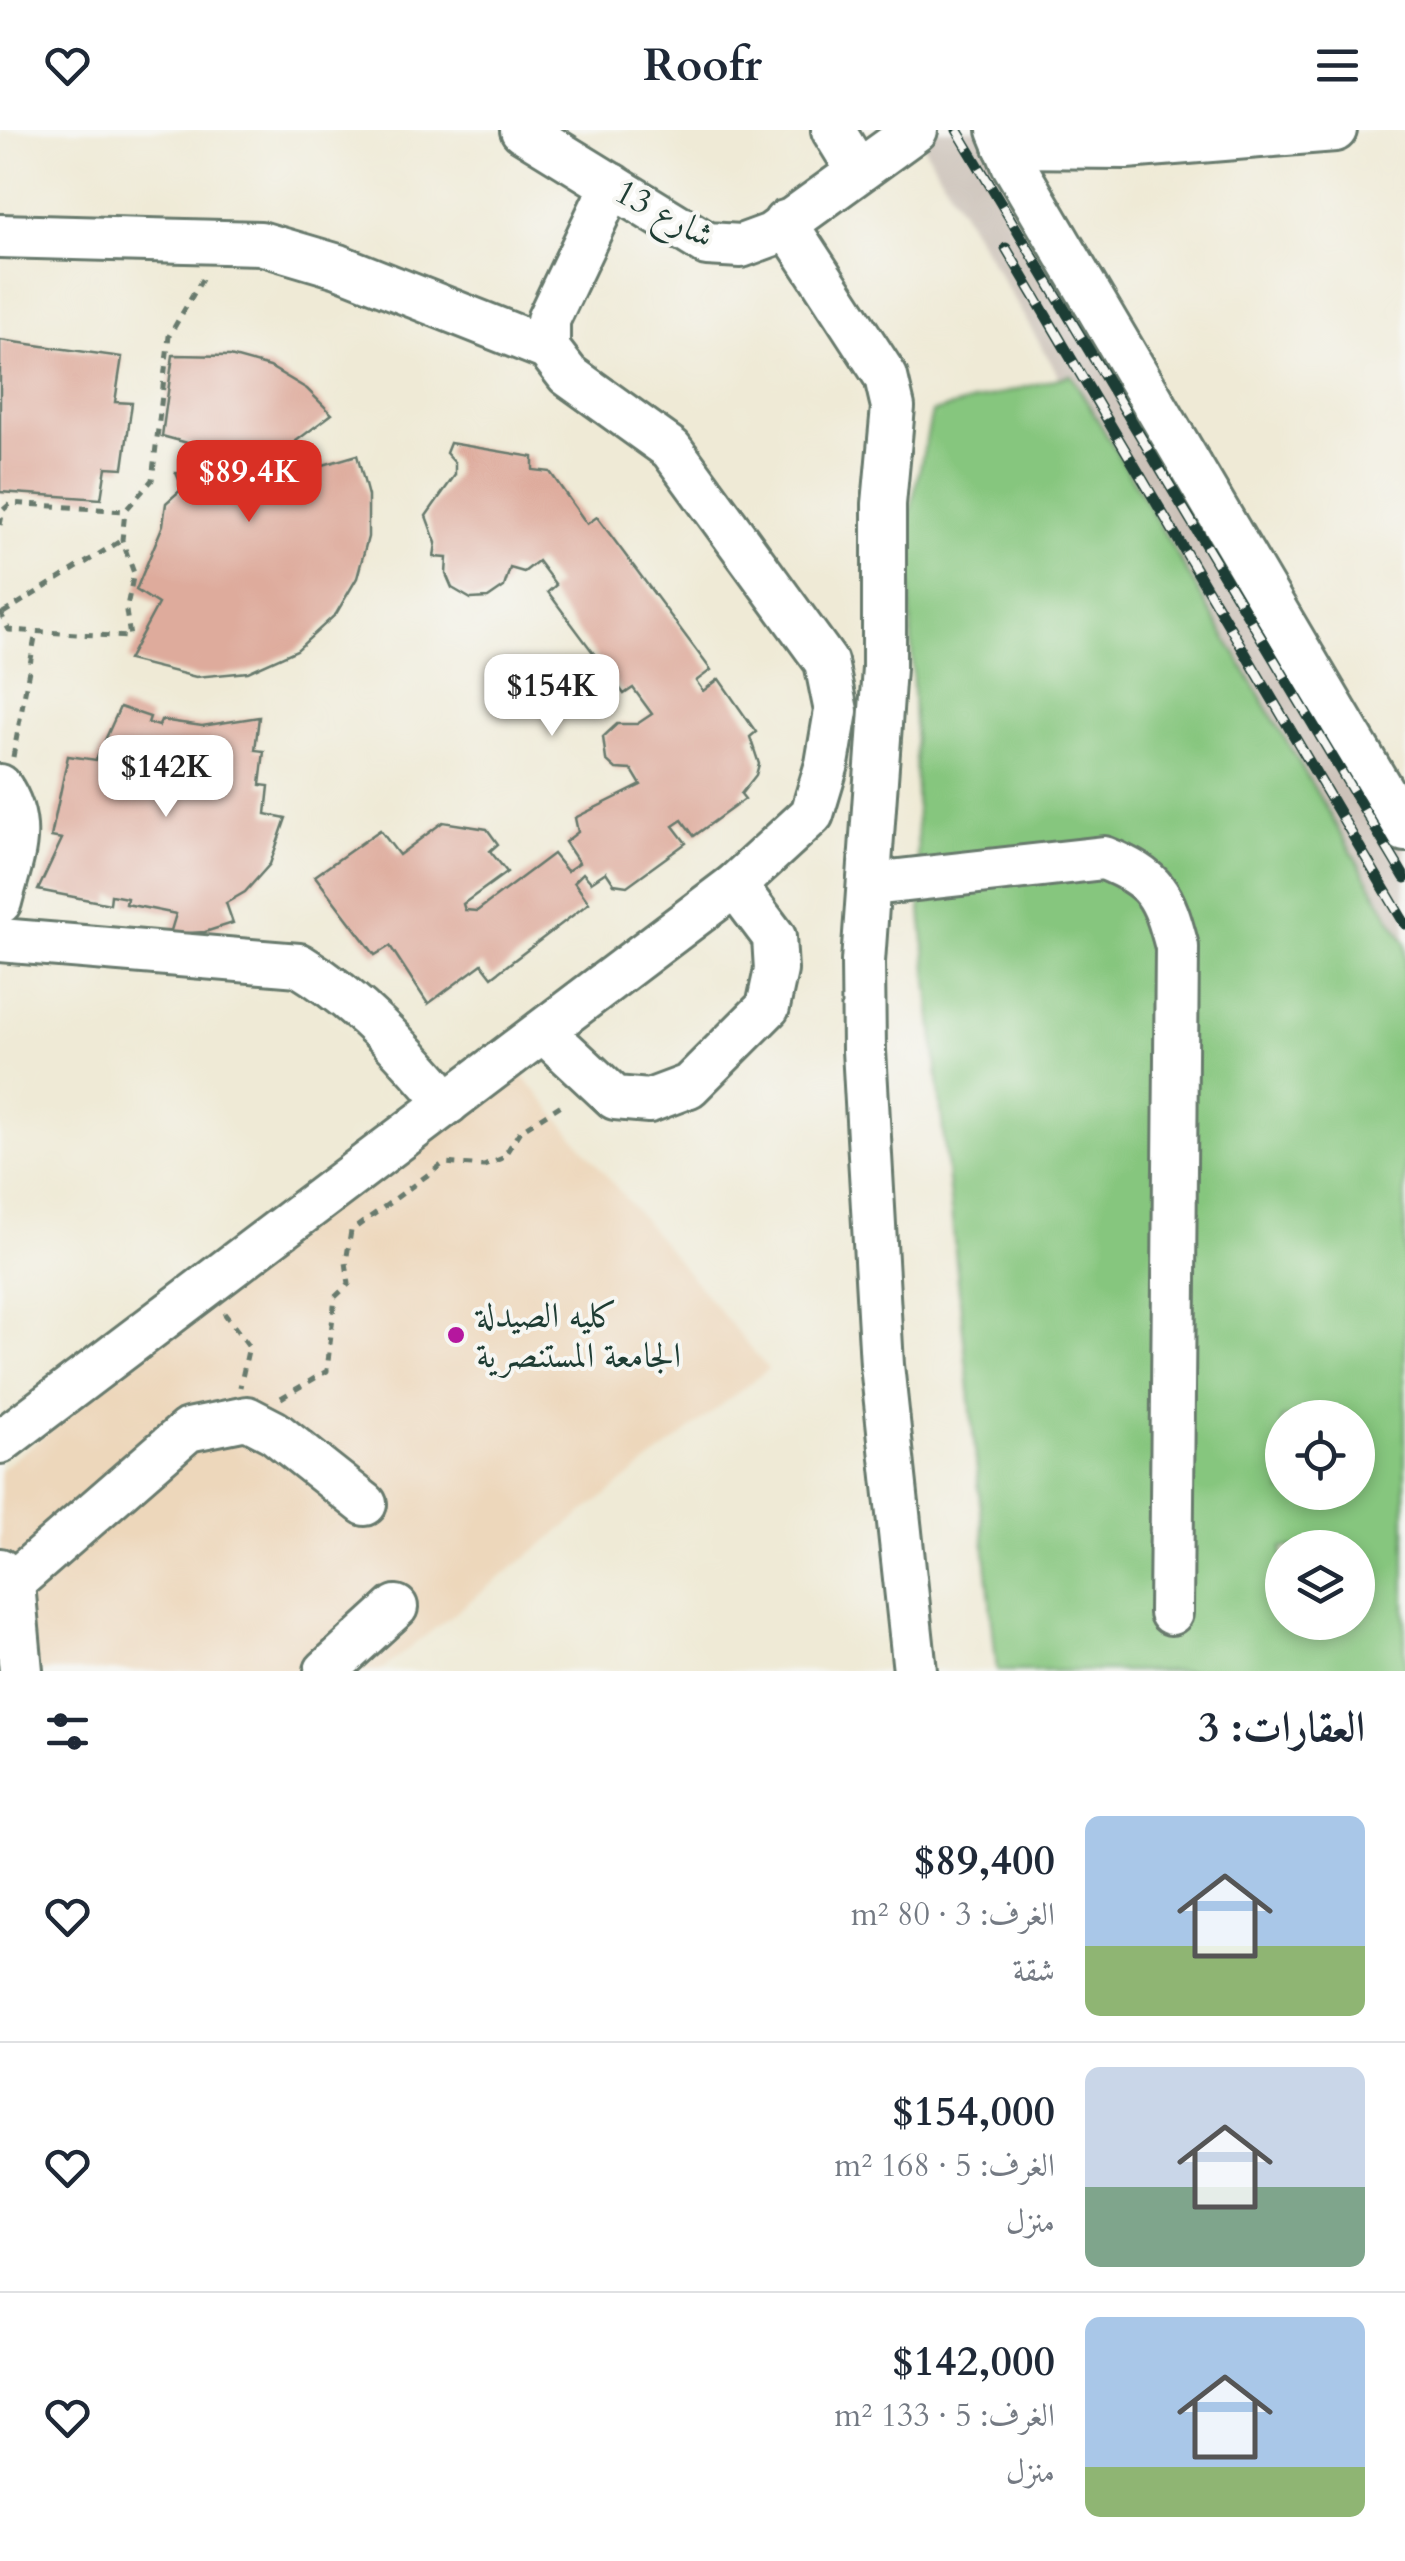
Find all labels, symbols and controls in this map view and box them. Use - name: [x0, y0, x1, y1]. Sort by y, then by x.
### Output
- text: Roofr: [643, 35, 762, 96]
- icon: heart: [40, 38, 95, 93]
- icon: menu: [1310, 38, 1365, 93]
- street label: شارع 13: [605, 168, 723, 263]
- pin: $89.4K: [168, 440, 330, 525]
- text: $89.4K: [199, 450, 299, 494]
- pin: $154K: [482, 654, 622, 739]
- text: $154K: [506, 664, 598, 708]
- pin: $142K: [96, 735, 236, 820]
- text: $142K: [120, 745, 212, 789]
- place label: كليه الصيدلة الجامعة المستنصرية: [474, 1292, 681, 1380]
- marker: كليه الصيدلة الجامعة المستنصرية: [445, 1324, 467, 1346]
- map controls: [1265, 1400, 1375, 1640]
- button: locate: [1265, 1400, 1375, 1510]
- button: layers: [1265, 1530, 1375, 1640]
- text: العقارات: 3: [1198, 1699, 1365, 1756]
- icon: filters: [40, 1704, 95, 1759]
- text: $89,400: [914, 1832, 1055, 1889]
- icon: home: [1165, 1856, 1285, 1976]
- icon: heart: [40, 1889, 95, 1944]
- text: الغرف: 3 · 80 m²: [851, 1893, 1055, 1937]
- text: شقة: [1013, 1949, 1055, 1993]
- text: $154,000: [892, 2083, 1055, 2140]
- icon: home: [1165, 2107, 1285, 2227]
- icon: heart: [40, 2140, 95, 2195]
- text: الغرف: 5 · 168 m²: [834, 2144, 1055, 2188]
- text: منزل: [1006, 2200, 1055, 2244]
- text: $142,000: [892, 2333, 1055, 2390]
- icon: home: [1165, 2357, 1285, 2477]
- icon: heart: [40, 2390, 95, 2445]
- text: الغرف: 5 · 133 m²: [834, 2394, 1055, 2438]
- text: منزل: [1006, 2450, 1055, 2494]

